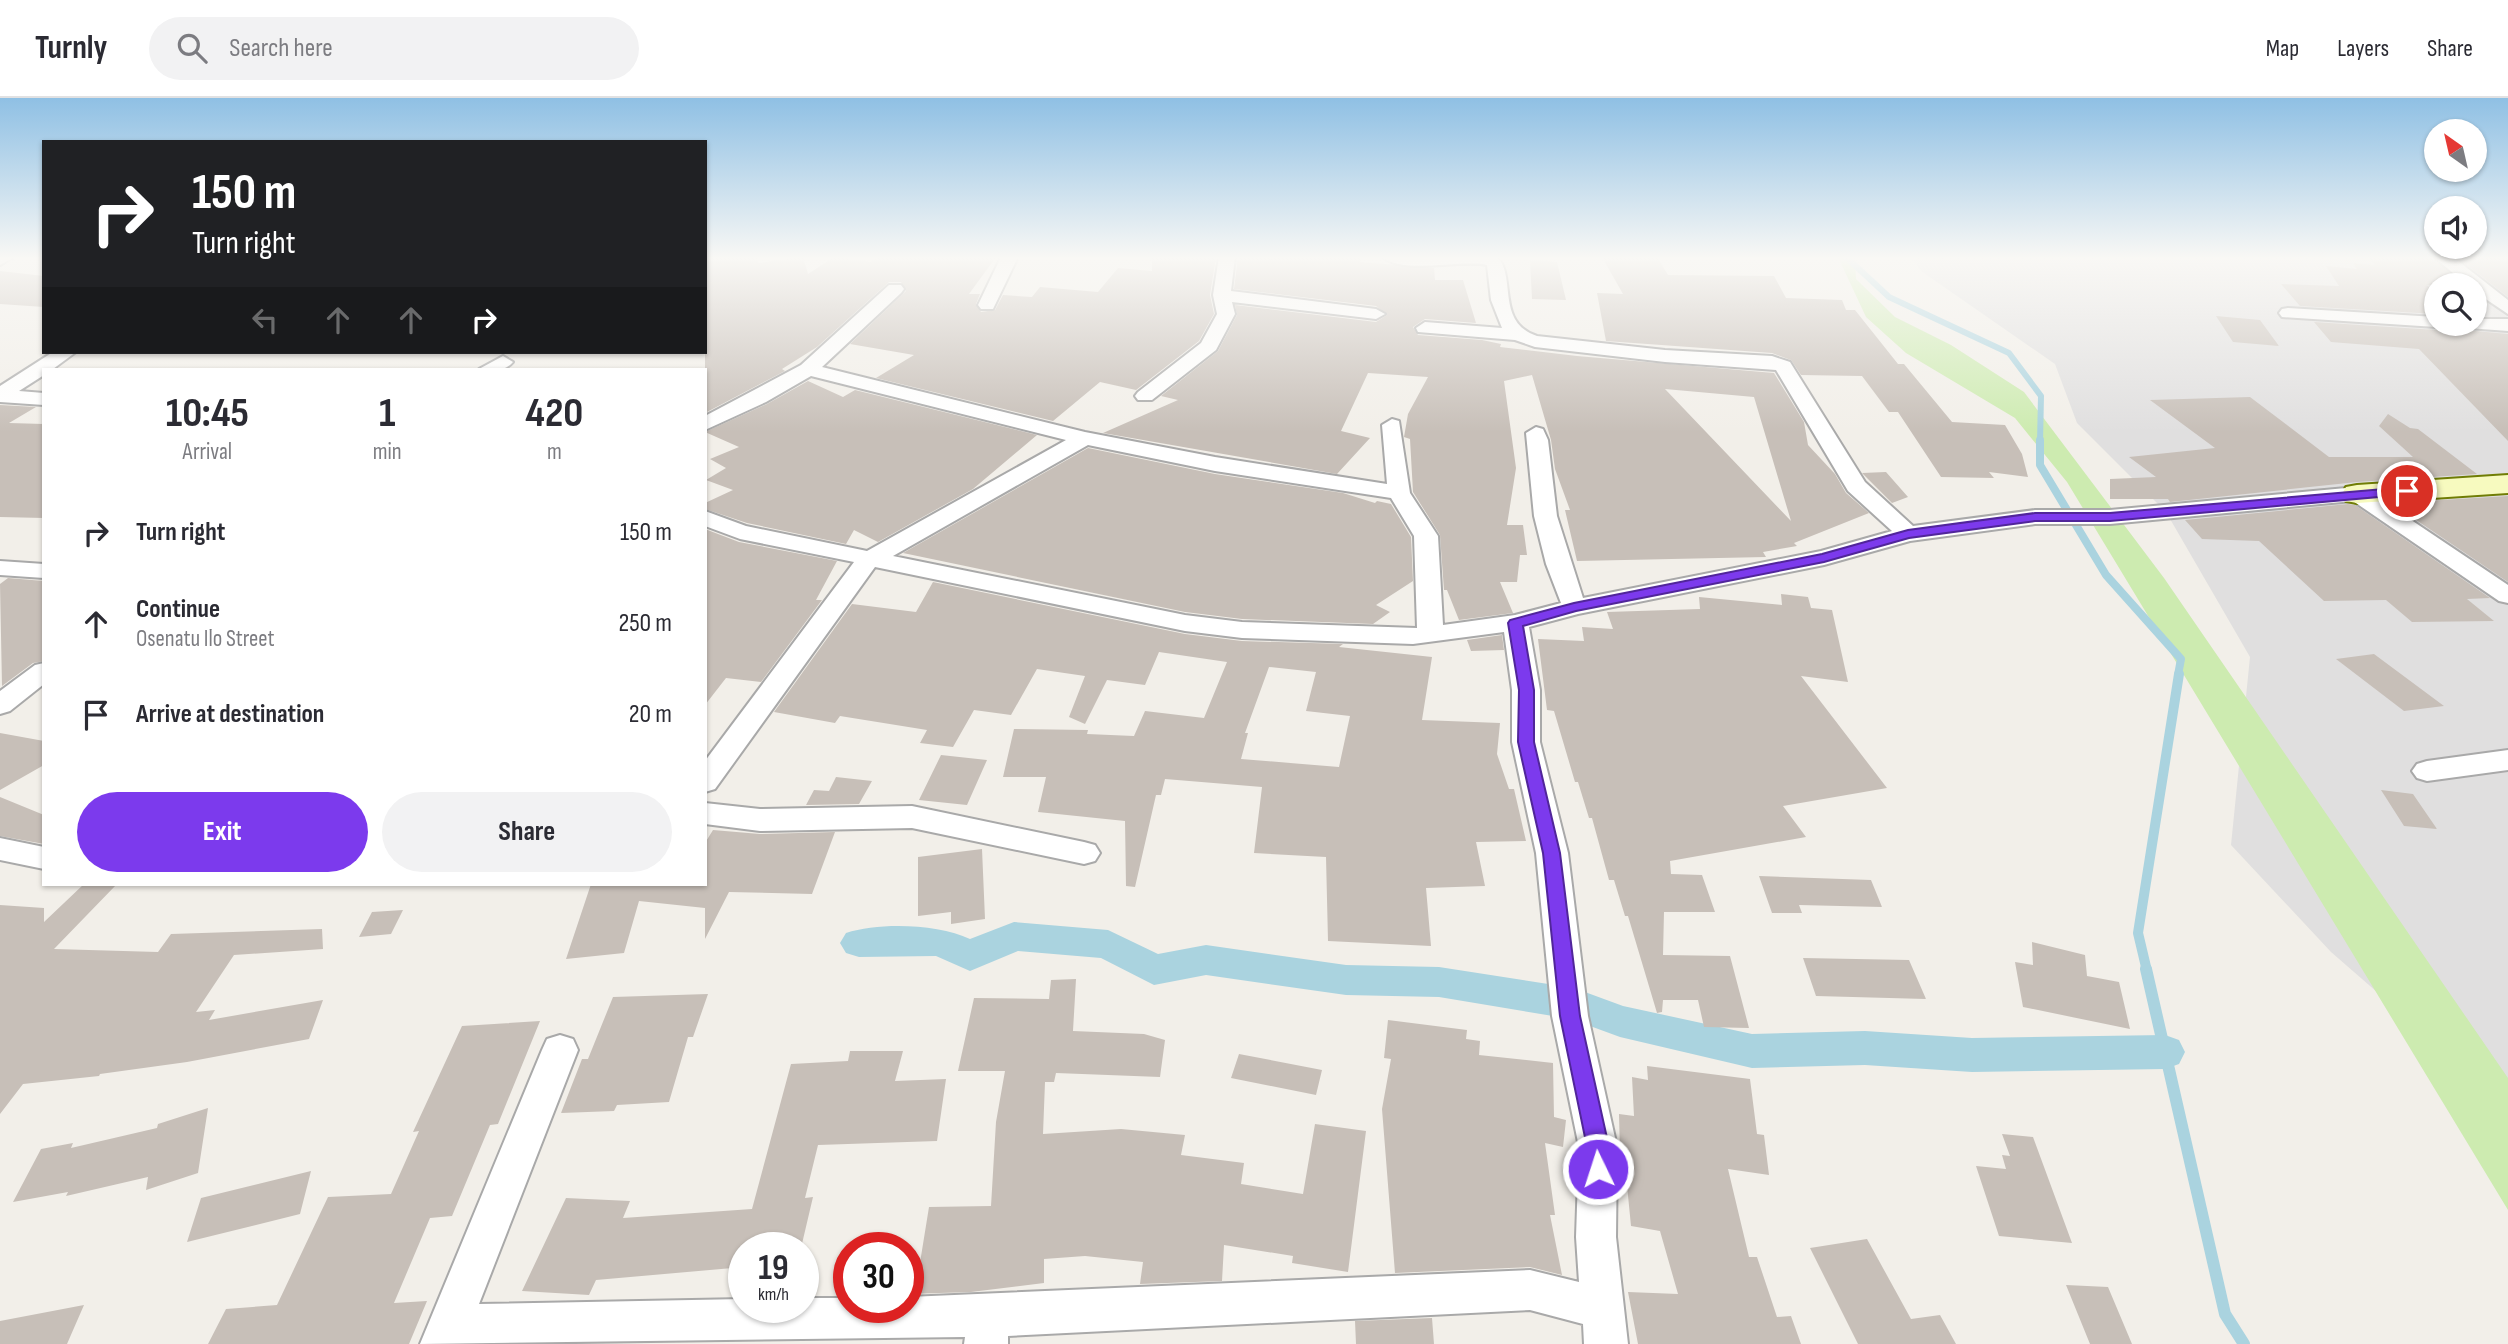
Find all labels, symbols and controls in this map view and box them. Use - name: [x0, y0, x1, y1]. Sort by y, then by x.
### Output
- search box: [149, 17, 639, 80]
- text: Turnly: [35, 28, 107, 68]
- icon: search: [173, 29, 211, 67]
- text: Search here: [229, 33, 333, 64]
- text: Map: [2266, 34, 2299, 63]
- text: Layers: [2337, 34, 2389, 63]
- text: Share: [2427, 34, 2473, 63]
- north arrow: [2424, 119, 2487, 182]
- map controls: [2424, 119, 2487, 336]
- text: 150 m: [192, 164, 296, 223]
- icon: right: [77, 168, 168, 259]
- button: sound: [2424, 196, 2487, 259]
- text: Turn right: [192, 224, 296, 263]
- button: search: [2424, 273, 2487, 336]
- icon: left: [246, 301, 284, 339]
- icon: ahead: [319, 301, 357, 339]
- icon: ahead: [392, 301, 430, 339]
- icon: right: [465, 301, 503, 339]
- text: 10:45: [166, 388, 249, 439]
- text: 1: [379, 388, 395, 439]
- text: 420: [525, 388, 583, 439]
- text: Arrival: [183, 438, 232, 466]
- text: min: [373, 438, 402, 466]
- text: m: [547, 438, 562, 466]
- pin: [2377, 461, 2437, 521]
- icon: arrive: [2388, 472, 2426, 510]
- icon: right: [77, 514, 115, 552]
- text: Turn right: [136, 517, 225, 548]
- text: 150 m: [620, 517, 672, 548]
- text: Continue: [136, 594, 220, 625]
- icon: ahead: [77, 605, 115, 643]
- text: 250 m: [618, 608, 672, 639]
- text: Osenatu Ilo Street: [136, 625, 274, 653]
- icon: arrive: [77, 696, 115, 734]
- text: Arrive at destination: [136, 699, 324, 730]
- text: 20 m: [629, 699, 672, 730]
- button: Exit: [77, 792, 368, 872]
- button: Share: [382, 792, 672, 872]
- position arrow: [1561, 1132, 1635, 1206]
- speed limit sign: 30: [833, 1232, 924, 1323]
- text: 19: [758, 1247, 789, 1290]
- text: km/h: [758, 1284, 789, 1305]

